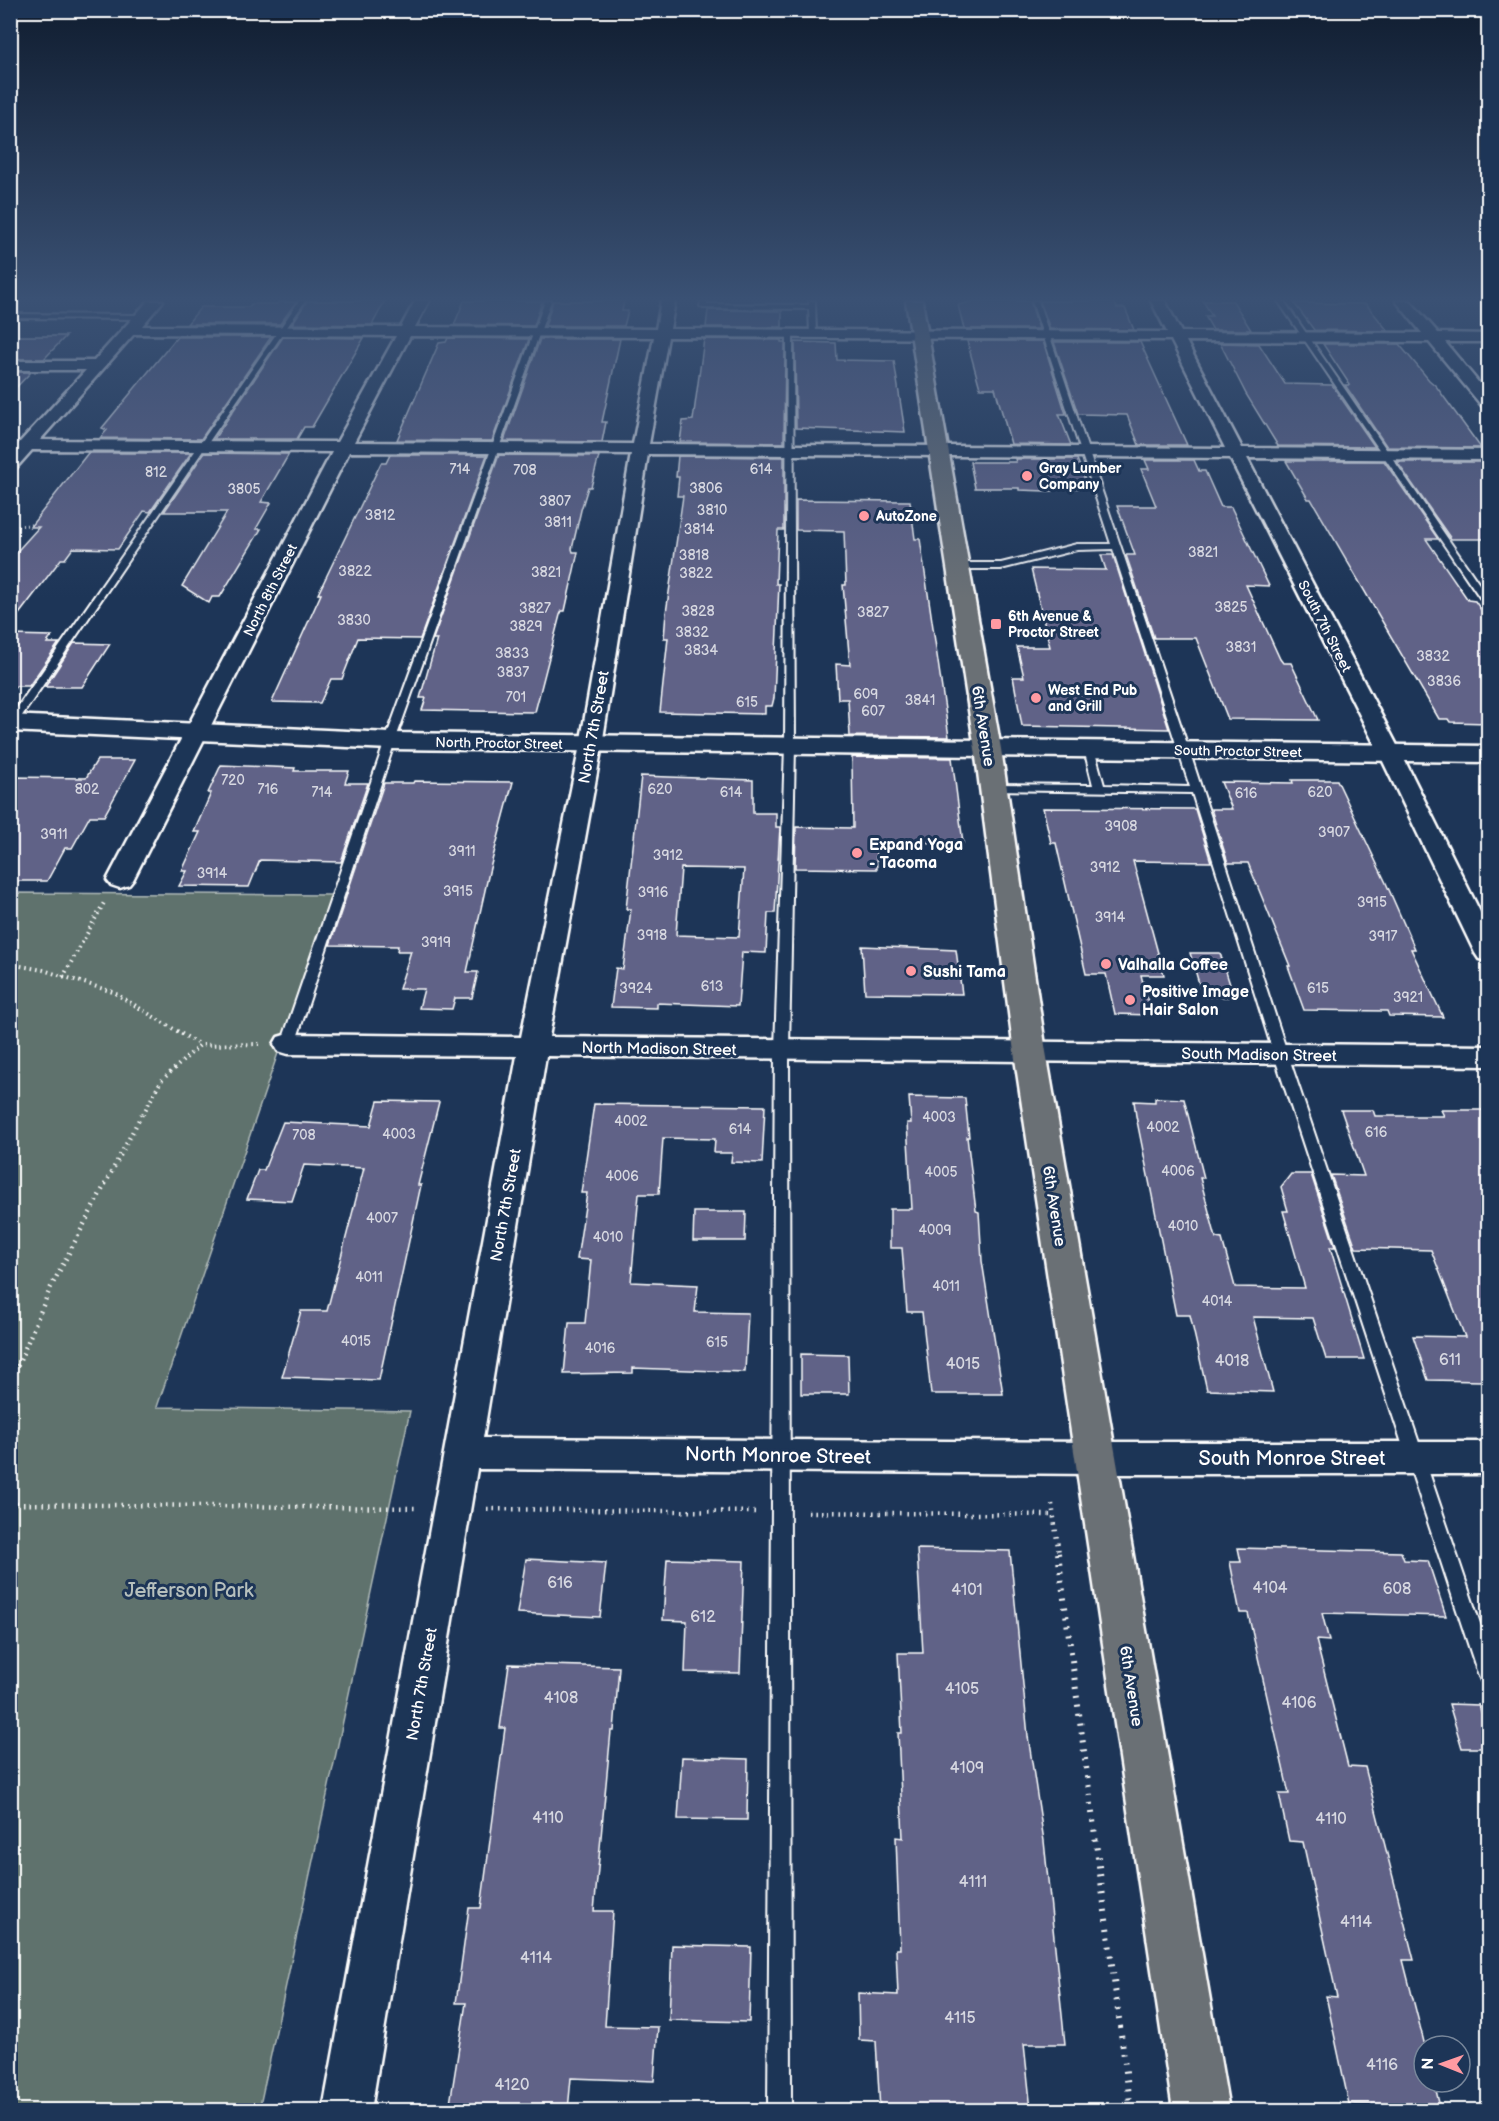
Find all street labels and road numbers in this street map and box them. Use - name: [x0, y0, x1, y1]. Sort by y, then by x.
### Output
- street label: North 8th Street: [240, 540, 301, 639]
- street label: South 7th Street: [1294, 578, 1355, 675]
- street label: North 7th Street: [575, 669, 614, 785]
- street label: 6th Avenue: [967, 684, 998, 768]
- street label: North Proctor Street: [435, 734, 563, 753]
- street label: South Proctor Street: [1174, 742, 1303, 761]
- street label: North Madison Street: [581, 1039, 737, 1060]
- street label: South Madison Street: [1181, 1045, 1337, 1066]
- street label: North 7th Street: [487, 1147, 526, 1263]
- street label: 6th Avenue: [1038, 1164, 1069, 1248]
- street label: North Monroe Street: [685, 1442, 871, 1470]
- street label: South Monroe Street: [1199, 1447, 1385, 1471]
- street label: North 7th Street: [403, 1626, 442, 1742]
- street label: 6th Avenue: [1115, 1644, 1146, 1728]

